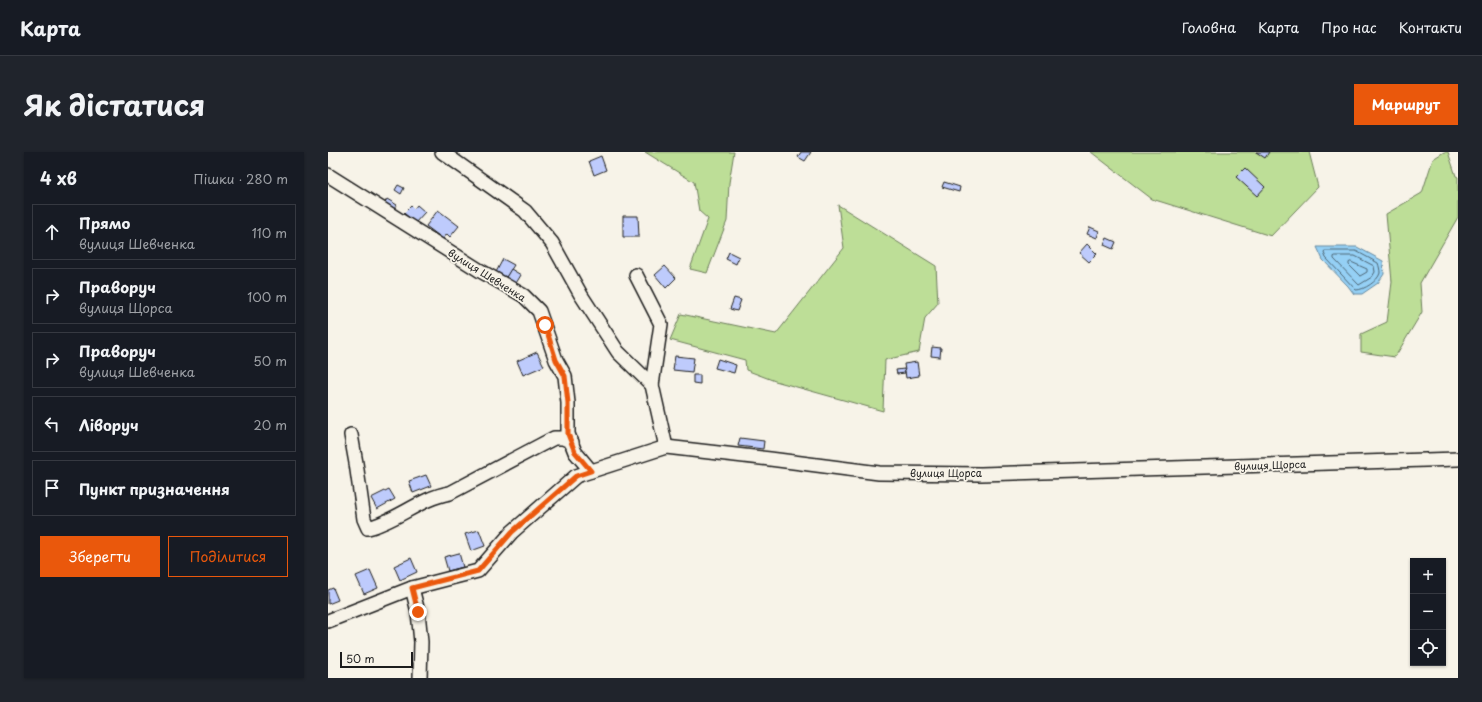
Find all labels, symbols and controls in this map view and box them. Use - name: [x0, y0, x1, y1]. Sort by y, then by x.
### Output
- text: Карта: [20, 14, 81, 42]
- text: Головна: [1182, 17, 1236, 38]
- text: Карта: [1258, 17, 1299, 38]
- text: Про нас: [1321, 17, 1377, 38]
- text: Контакти: [1399, 17, 1462, 38]
- text: Як дістатися: [24, 83, 205, 126]
- button: Маршрут: [1354, 84, 1458, 125]
- text: 4 хв: [40, 165, 77, 191]
- text: Пішки · 280 m: [194, 169, 288, 188]
- text: Прямо: [79, 211, 130, 234]
- icon: ahead: [41, 221, 63, 243]
- text: 110 m: [252, 223, 287, 242]
- text: вулиця Шевченка: [79, 234, 195, 253]
- street label: вулиця Шевченка: [445, 245, 530, 305]
- text: Праворуч: [79, 275, 156, 298]
- icon: right: [41, 285, 63, 307]
- text: 100 m: [247, 287, 287, 306]
- text: вулиця Щорса: [79, 298, 173, 317]
- route start: [536, 316, 554, 334]
- text: Праворуч: [79, 339, 156, 362]
- icon: right: [41, 349, 63, 371]
- text: 50 m: [253, 351, 287, 370]
- text: вулиця Шевченка: [79, 362, 195, 381]
- icon: left: [41, 413, 63, 435]
- text: Ліворуч: [79, 413, 139, 436]
- text: 20 m: [253, 415, 287, 434]
- street label: вулиця Щорса: [1234, 456, 1307, 473]
- street label: вулиця Щорса: [910, 465, 983, 480]
- icon: arrive: [41, 477, 63, 499]
- text: Пункт призначення: [79, 477, 230, 500]
- button: Зберегти: [40, 536, 160, 577]
- button: Поділитися: [168, 536, 288, 577]
- map controls: [1410, 558, 1446, 666]
- button: +: [1410, 558, 1446, 594]
- button: −: [1410, 594, 1446, 630]
- route end: [409, 603, 427, 621]
- button: locate: [1410, 630, 1446, 666]
- scale bar: [340, 650, 413, 669]
- text: 50 m: [346, 650, 375, 667]

